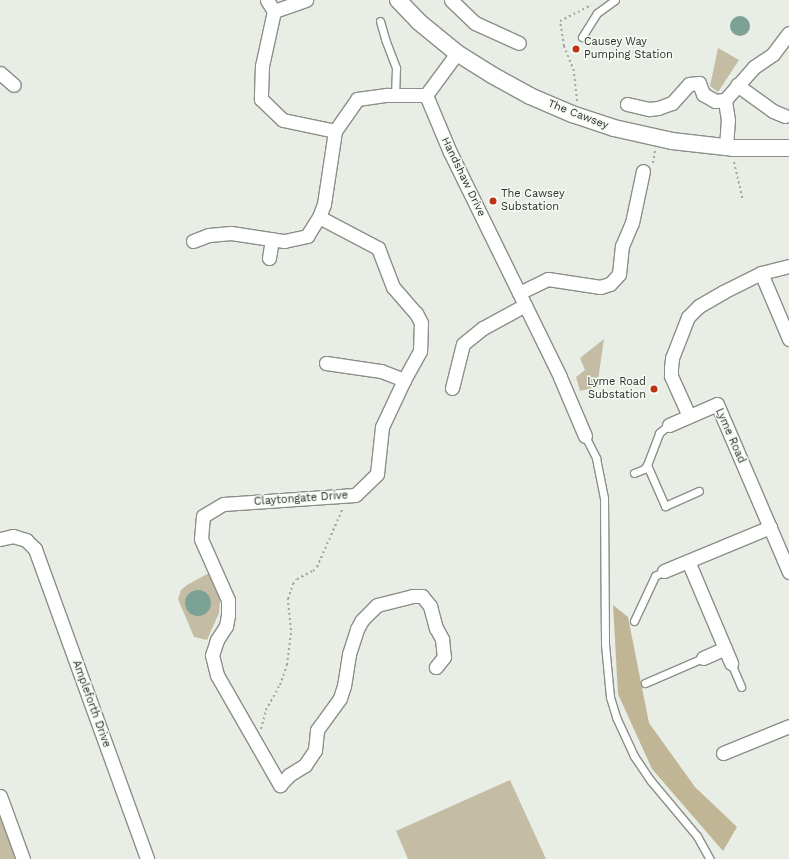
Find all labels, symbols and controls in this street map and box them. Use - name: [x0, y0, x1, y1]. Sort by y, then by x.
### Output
- place label: Causey Way Pumping Station: [584, 36, 673, 62]
- marker: Causey Way Pumping Station: [571, 44, 581, 54]
- street label: The Cawsey: [546, 97, 610, 133]
- street label: Handshaw Drive: [438, 135, 488, 219]
- place label: The Cawsey Substation: [501, 188, 565, 214]
- marker: The Cawsey Substation: [488, 196, 498, 206]
- place label: Lyme Road Substation: [587, 376, 646, 402]
- marker: Lyme Road Substation: [649, 384, 659, 394]
- street label: Lyme Road: [712, 407, 748, 465]
- street label: Claytongate Drive: [253, 489, 349, 509]
- street label: Ampleforth Drive: [69, 659, 113, 749]

